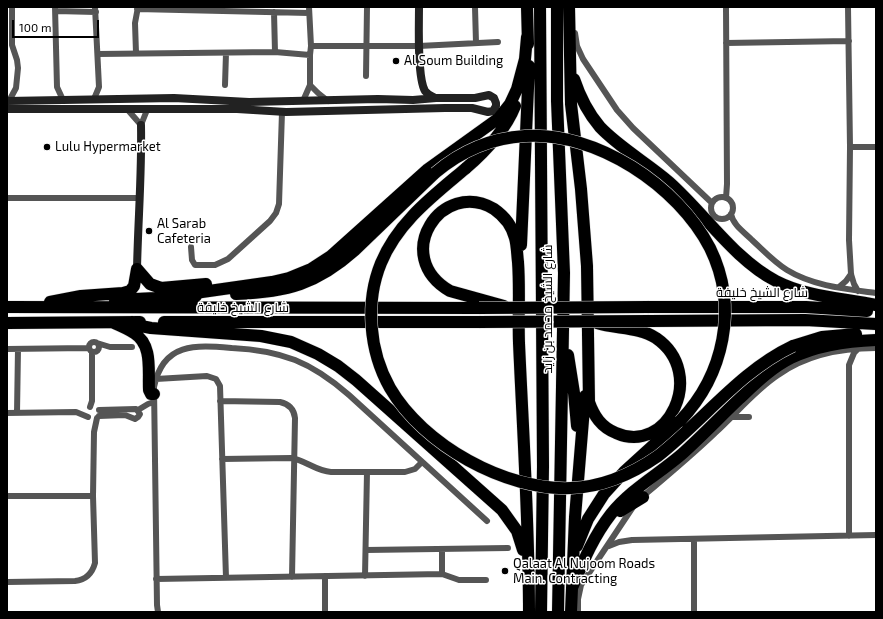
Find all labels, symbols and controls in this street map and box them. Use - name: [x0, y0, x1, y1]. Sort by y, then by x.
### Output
- scale bar: [14, 12, 101, 38]
- text: 100 m: [19, 20, 51, 34]
- place label: Al Soum Building: [404, 53, 503, 69]
- marker: Al Soum Building: [391, 56, 401, 66]
- place label: Lulu Hypermarket: [55, 139, 161, 155]
- marker: Lulu Hypermarket: [42, 142, 52, 152]
- place label: Al Sarab Cafeteria: [157, 216, 211, 247]
- marker: Al Sarab Cafeteria: [144, 226, 154, 236]
- street label: شارع الشيخ محمد بن زايد: [540, 245, 556, 373]
- street label: شارع الشيخ خليفة: [716, 285, 808, 301]
- street label: شارع الشيخ خليفة: [197, 300, 289, 316]
- place label: Qalaat Al Nujoom Roads Main. Contracting: [513, 556, 655, 587]
- marker: Qalaat Al Nujoom Roads Main. Contracting: [500, 566, 510, 576]

